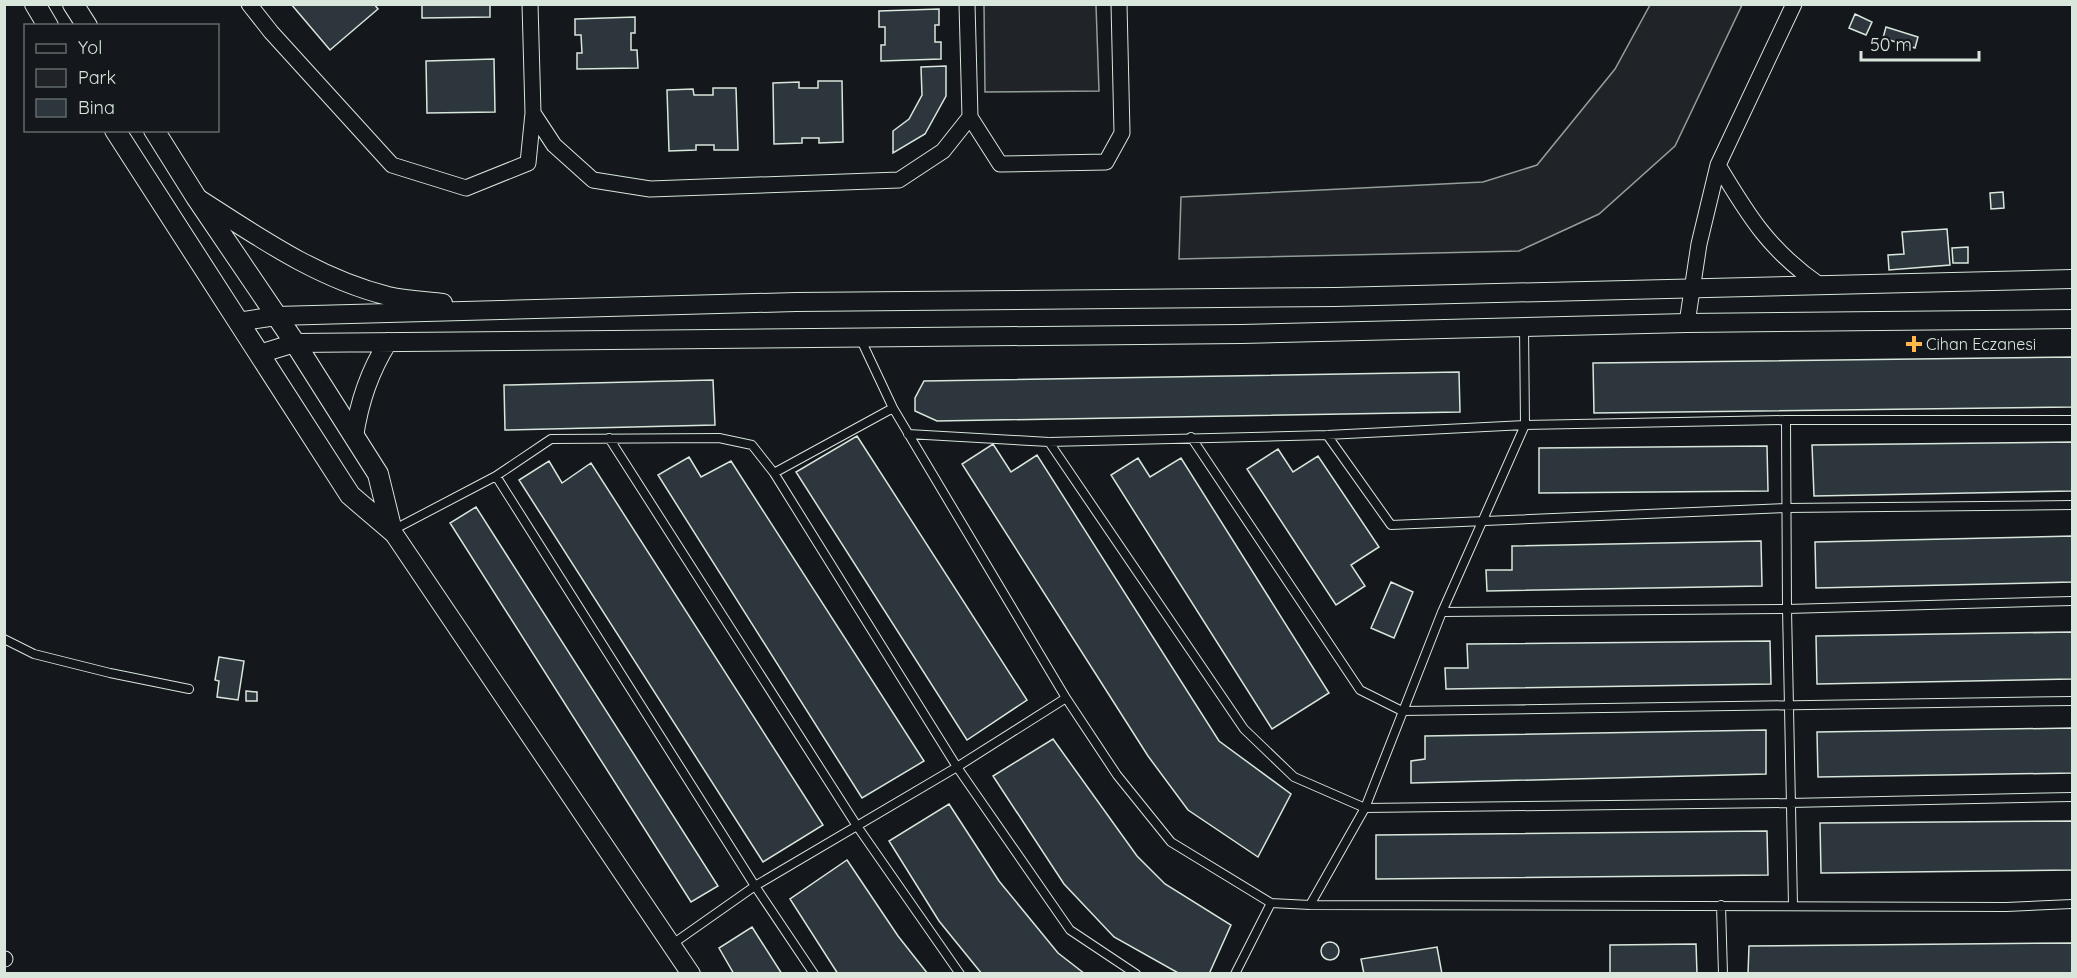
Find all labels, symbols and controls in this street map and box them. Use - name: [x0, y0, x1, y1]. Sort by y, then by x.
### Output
- legend: [24, 24, 219, 132]
- scale bar: [1861, 24, 1980, 62]
- text: 50 m: [1870, 33, 1912, 56]
- text: Yol: [78, 36, 102, 59]
- text: Park: [78, 66, 116, 89]
- text: Bina: [78, 96, 115, 119]
- place label: Cihan Eczanesi: [1926, 334, 2036, 354]
- marker: Cihan Eczanesi: [1907, 337, 1921, 351]

